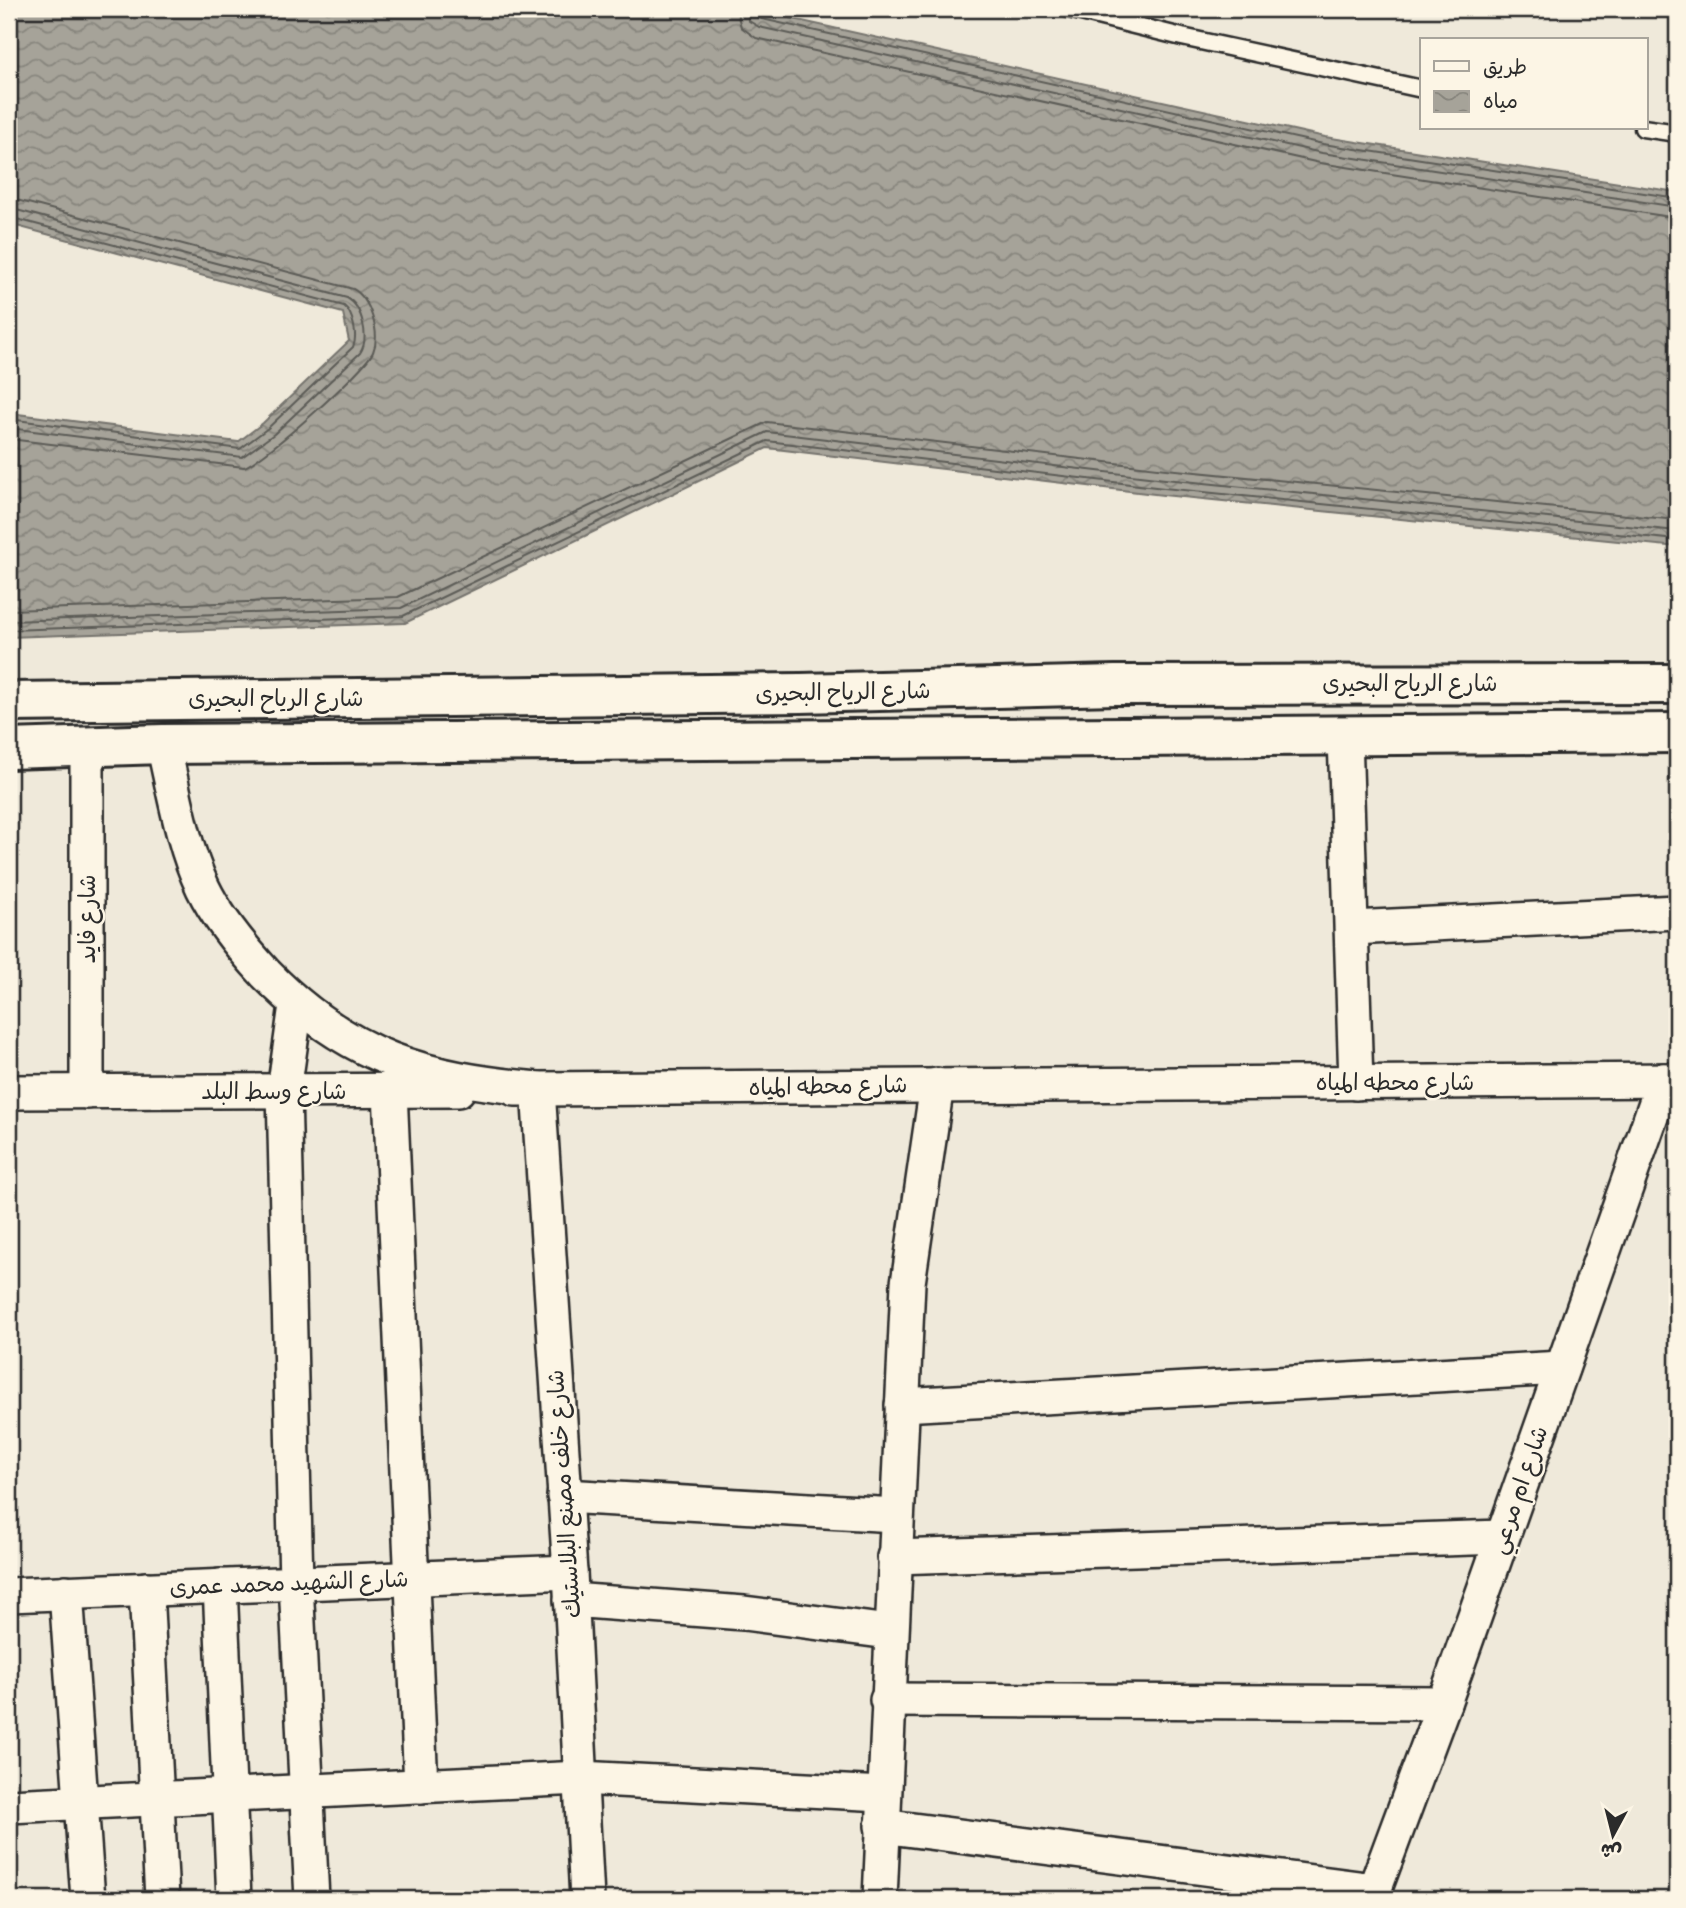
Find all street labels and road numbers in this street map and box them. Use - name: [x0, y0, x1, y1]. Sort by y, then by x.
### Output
- street label: شارع الرياح البحيرى: [1322, 669, 1498, 699]
- street label: شارع الرياح البحيرى: [755, 676, 931, 709]
- street label: شارع الرياح البحيرى: [188, 684, 364, 714]
- street label: شارع فايد: [73, 875, 103, 963]
- street label: شارع محطه المياه: [1316, 1068, 1474, 1098]
- street label: شارع محطه المياه: [748, 1070, 908, 1103]
- street label: شارع وسط البلد: [201, 1077, 347, 1107]
- street label: شارع خلف مصنع البلاستيك: [541, 1369, 589, 1619]
- street label: شارع ام مرعي: [1484, 1422, 1560, 1560]
- street label: شارع الشهيد محمد عمرى: [169, 1564, 409, 1603]

